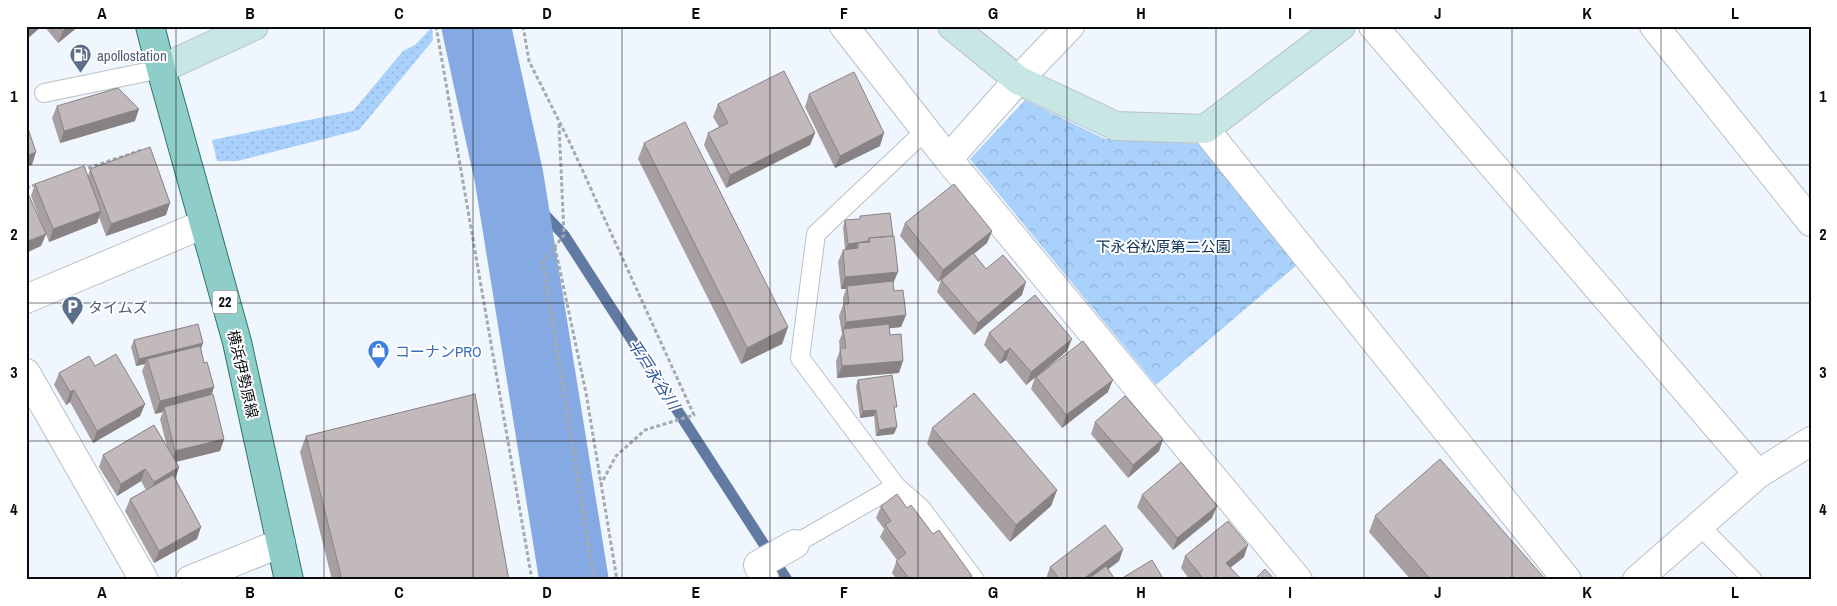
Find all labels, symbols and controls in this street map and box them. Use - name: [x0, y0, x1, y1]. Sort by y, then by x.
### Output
- text: A: [97, 2, 107, 24]
- text: B: [245, 2, 255, 24]
- text: C: [394, 2, 404, 24]
- text: D: [542, 2, 552, 24]
- text: E: [692, 2, 701, 24]
- text: F: [840, 2, 848, 24]
- text: G: [988, 2, 998, 24]
- text: H: [1136, 2, 1146, 24]
- text: I: [1288, 2, 1292, 24]
- text: J: [1434, 2, 1442, 24]
- text: K: [1582, 2, 1592, 24]
- text: L: [1731, 2, 1739, 24]
- fuel station icon: apollostation: [69, 43, 93, 74]
- place label: apollostation: [97, 45, 167, 66]
- text: 1: [10, 85, 18, 107]
- text: 1: [1819, 85, 1827, 107]
- text: 2: [10, 223, 18, 245]
- text: 2: [1819, 223, 1827, 245]
- park label: 下永谷松原第二公園: [1095, 236, 1231, 257]
- road number: 22: [212, 290, 238, 314]
- parking icon: タイムズ: [60, 295, 84, 326]
- place label: タイムズ: [88, 297, 148, 318]
- street label: 横浜伊勢原線: [223, 328, 263, 420]
- water label: 平戸永谷川: [623, 334, 686, 415]
- shop icon: コーナンPRO: [367, 339, 391, 370]
- place label: コーナンPRO: [395, 341, 482, 362]
- text: 3: [10, 361, 18, 383]
- text: 3: [1819, 361, 1827, 383]
- text: 4: [10, 498, 18, 520]
- text: 4: [1819, 498, 1827, 520]
- text: A: [97, 581, 107, 603]
- text: B: [245, 581, 255, 603]
- text: C: [394, 581, 404, 603]
- text: D: [542, 581, 552, 603]
- text: E: [692, 581, 701, 603]
- text: F: [840, 581, 848, 603]
- text: G: [988, 581, 998, 603]
- text: H: [1136, 581, 1146, 603]
- text: I: [1288, 581, 1292, 603]
- text: J: [1434, 581, 1442, 603]
- text: K: [1582, 581, 1592, 603]
- text: L: [1731, 581, 1739, 603]

